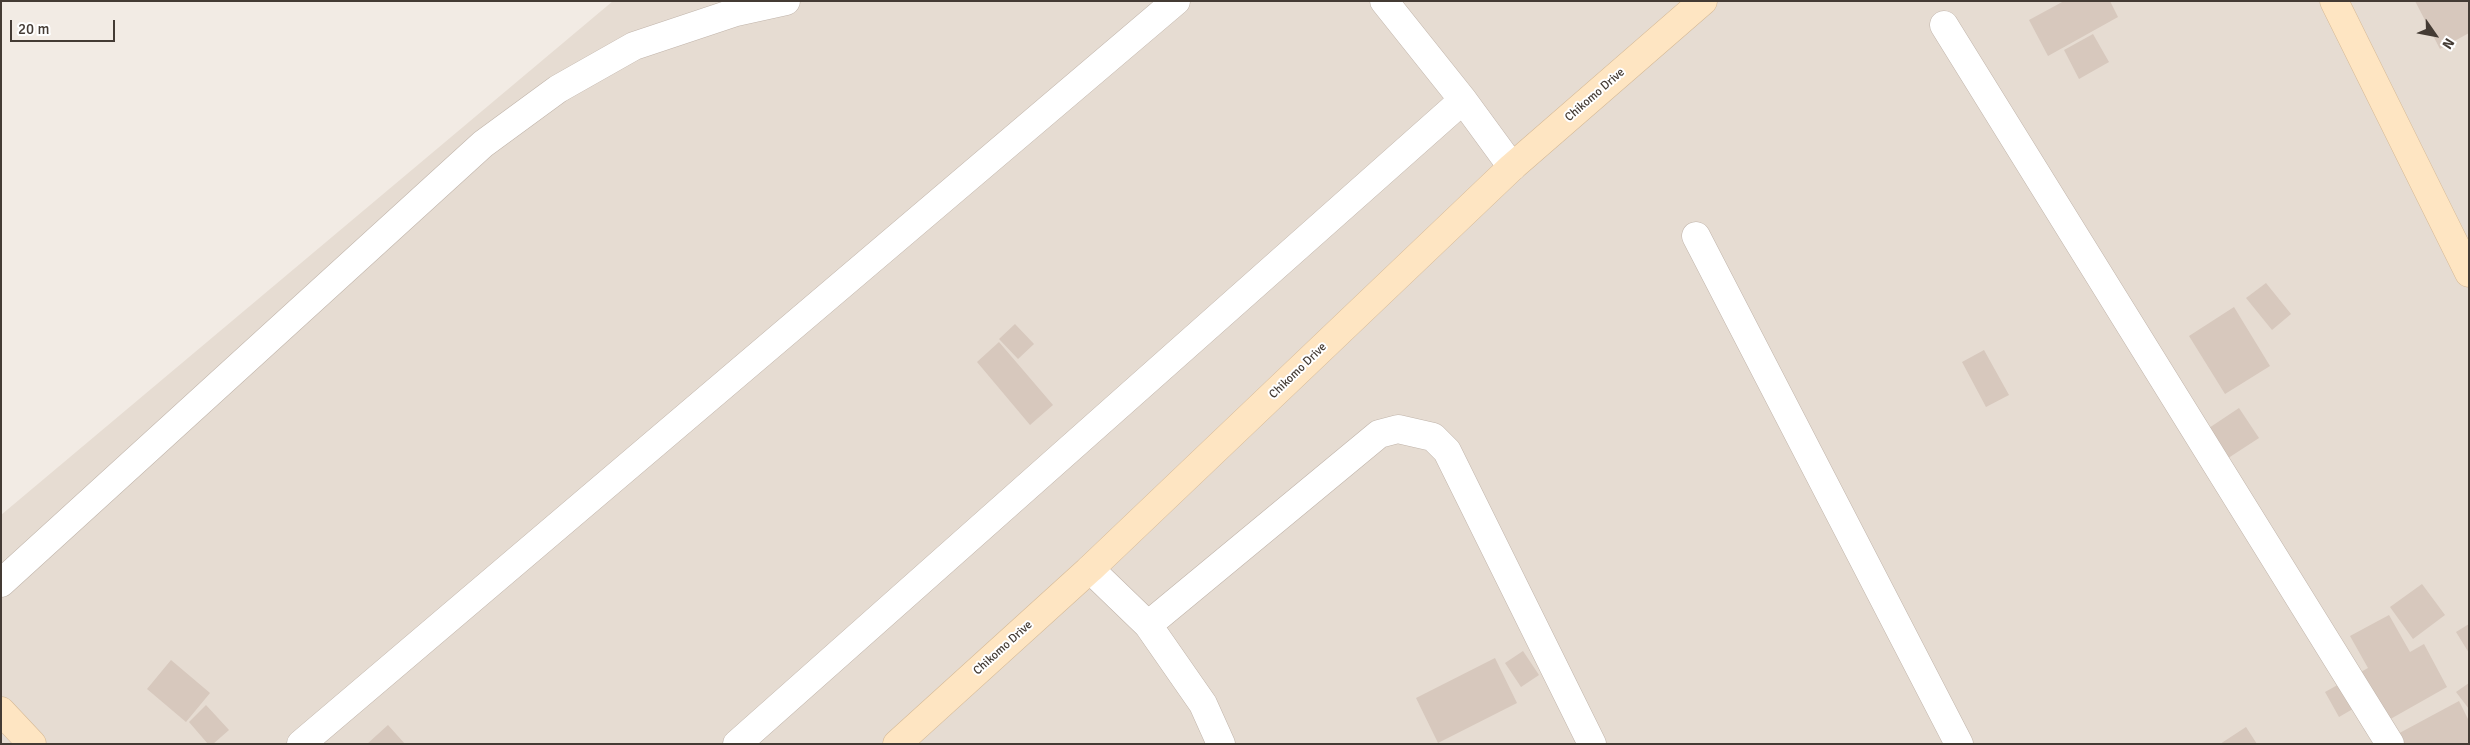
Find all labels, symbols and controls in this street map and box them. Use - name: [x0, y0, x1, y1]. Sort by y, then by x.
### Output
- scale bar: [12, 10, 118, 42]
- north arrow: [2410, 10, 2460, 60]
- text: 20 m: [18, 20, 49, 38]
- text: N: [2438, 35, 2458, 52]
- street label: Chikomo Drive: [1562, 65, 1628, 125]
- street label: Chikomo Drive: [1266, 340, 1330, 402]
- street label: Chikomo Drive: [971, 618, 1035, 678]

